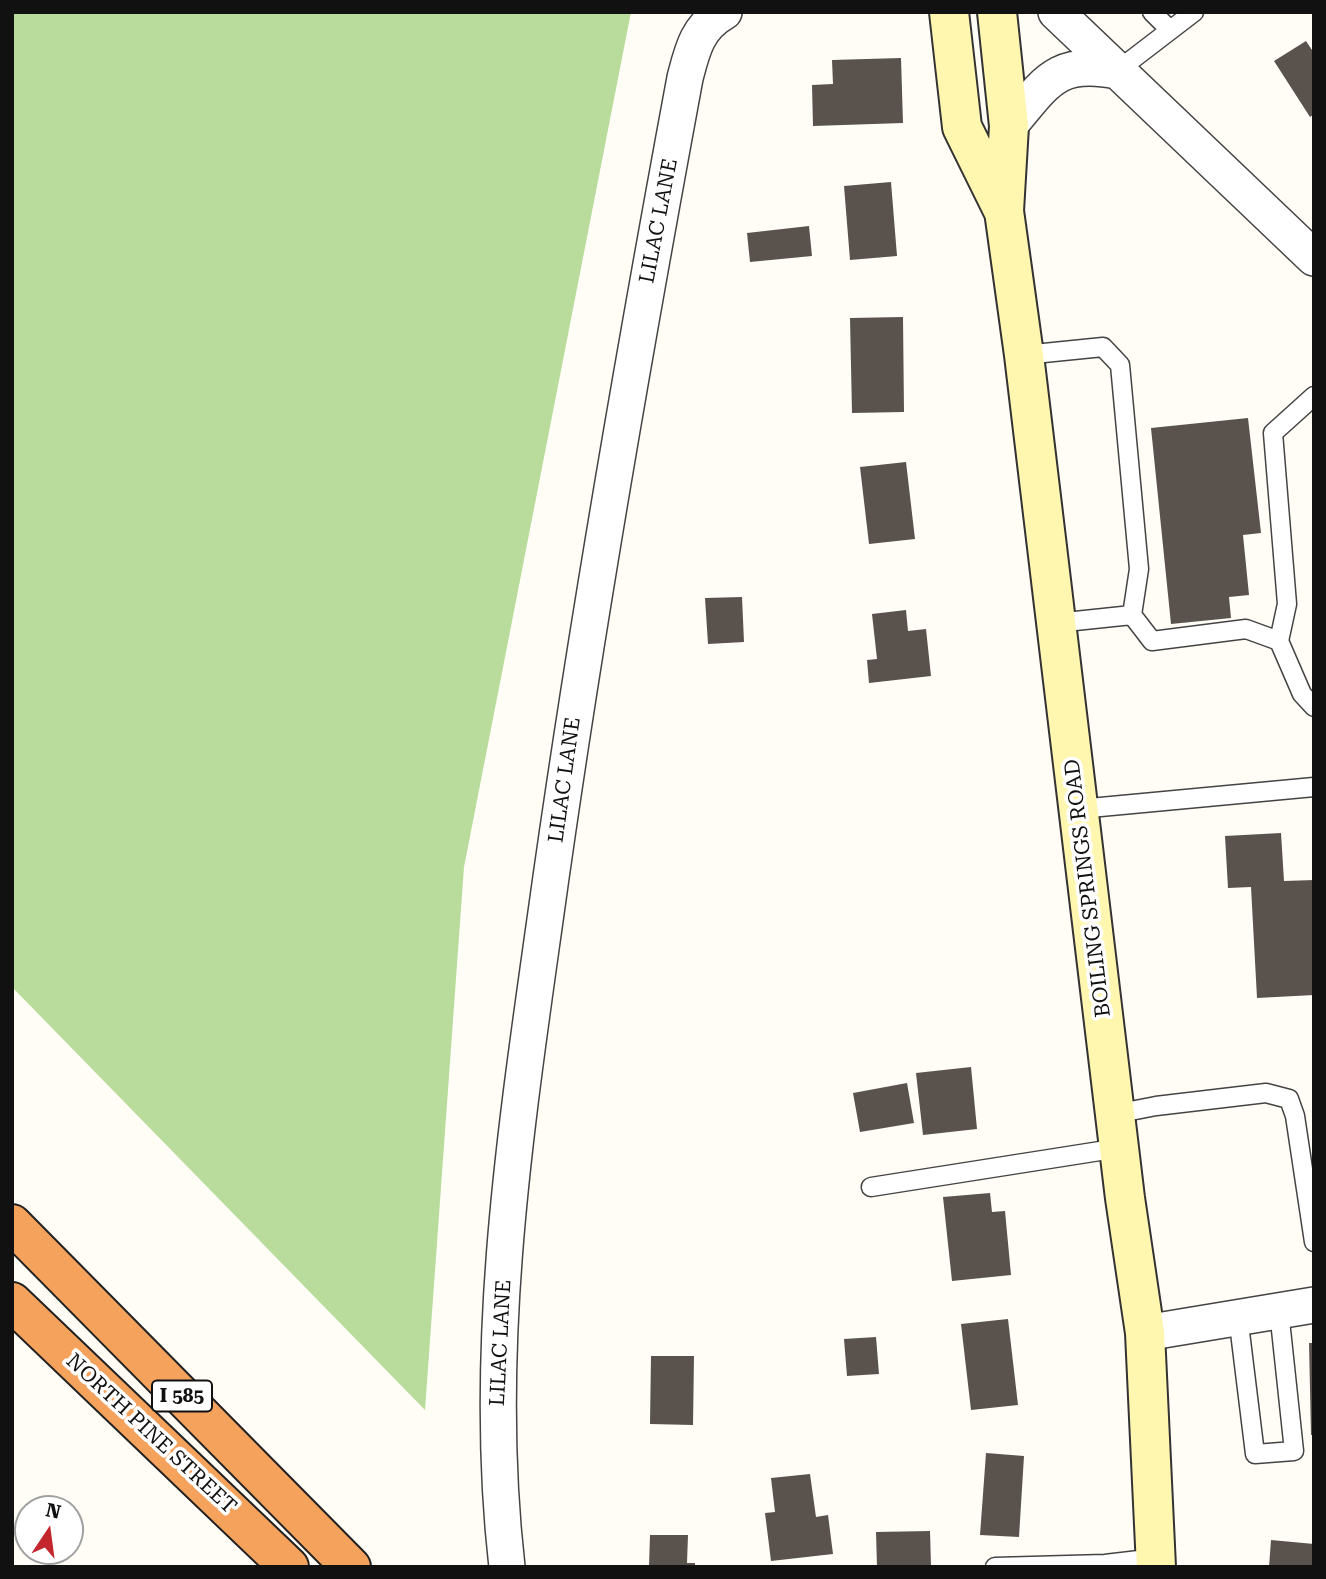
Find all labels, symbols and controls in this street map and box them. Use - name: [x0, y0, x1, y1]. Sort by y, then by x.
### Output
- street label: LILAC LANE: [635, 156, 683, 286]
- street label: LILAC LANE: [544, 716, 586, 844]
- street label: BOILING SPRINGS ROAD: [1060, 757, 1116, 1019]
- street label: LILAC LANE: [485, 1279, 517, 1407]
- street label: NORTH PINE STREET: [61, 1349, 241, 1519]
- road number: I 585: [152, 1380, 212, 1412]
- north arrow: [14, 1495, 84, 1565]
- text: N: [44, 1498, 63, 1524]

